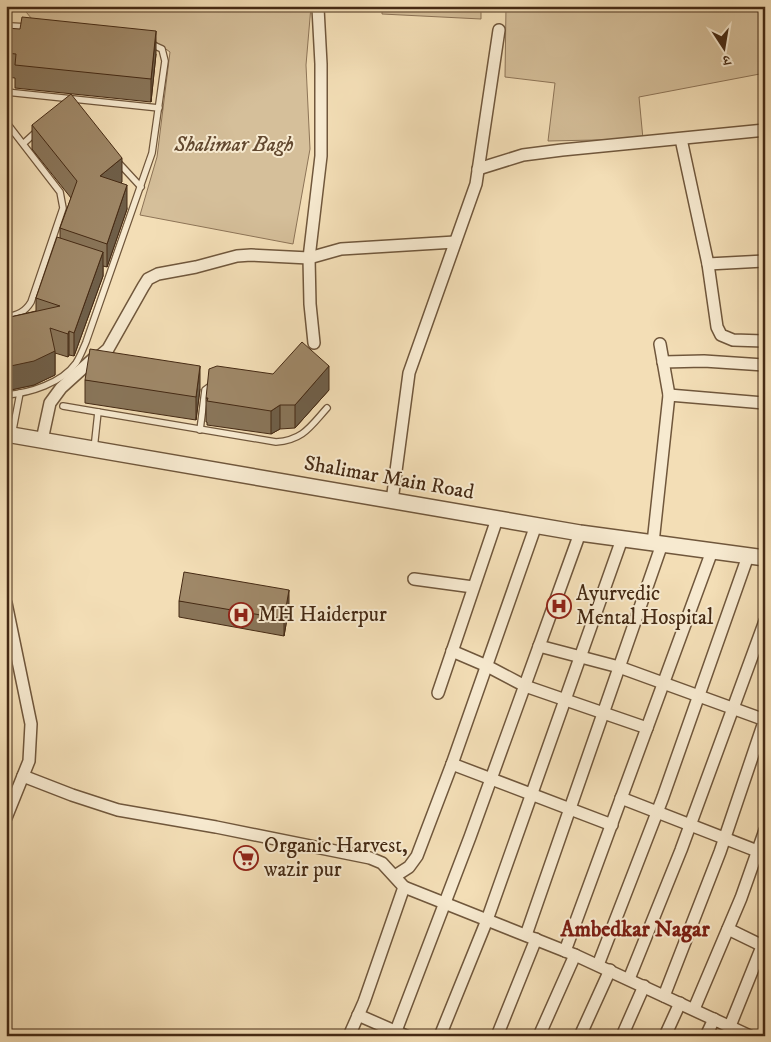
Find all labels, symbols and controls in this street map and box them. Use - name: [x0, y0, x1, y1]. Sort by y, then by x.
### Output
- north arrow: [698, 22, 748, 72]
- text: उ: [720, 50, 733, 69]
- park label: Shalimar Bagh: [173, 132, 294, 158]
- street label: Shalimar Main Road: [302, 450, 477, 506]
- place label: Ayurvedic Mental Hospital: [576, 581, 714, 631]
- hospital icon: Ayurvedic Mental Hospital: [546, 593, 572, 619]
- hospital icon: MH Haiderpur: [228, 602, 254, 628]
- place label: MH Haiderpur: [258, 602, 387, 628]
- place label: Organic Harvest, wazir pur: [263, 833, 408, 883]
- supermarket icon: Organic Harvest, wazir pur: [233, 845, 259, 871]
- district label: Ambedkar Nagar: [559, 916, 710, 943]

